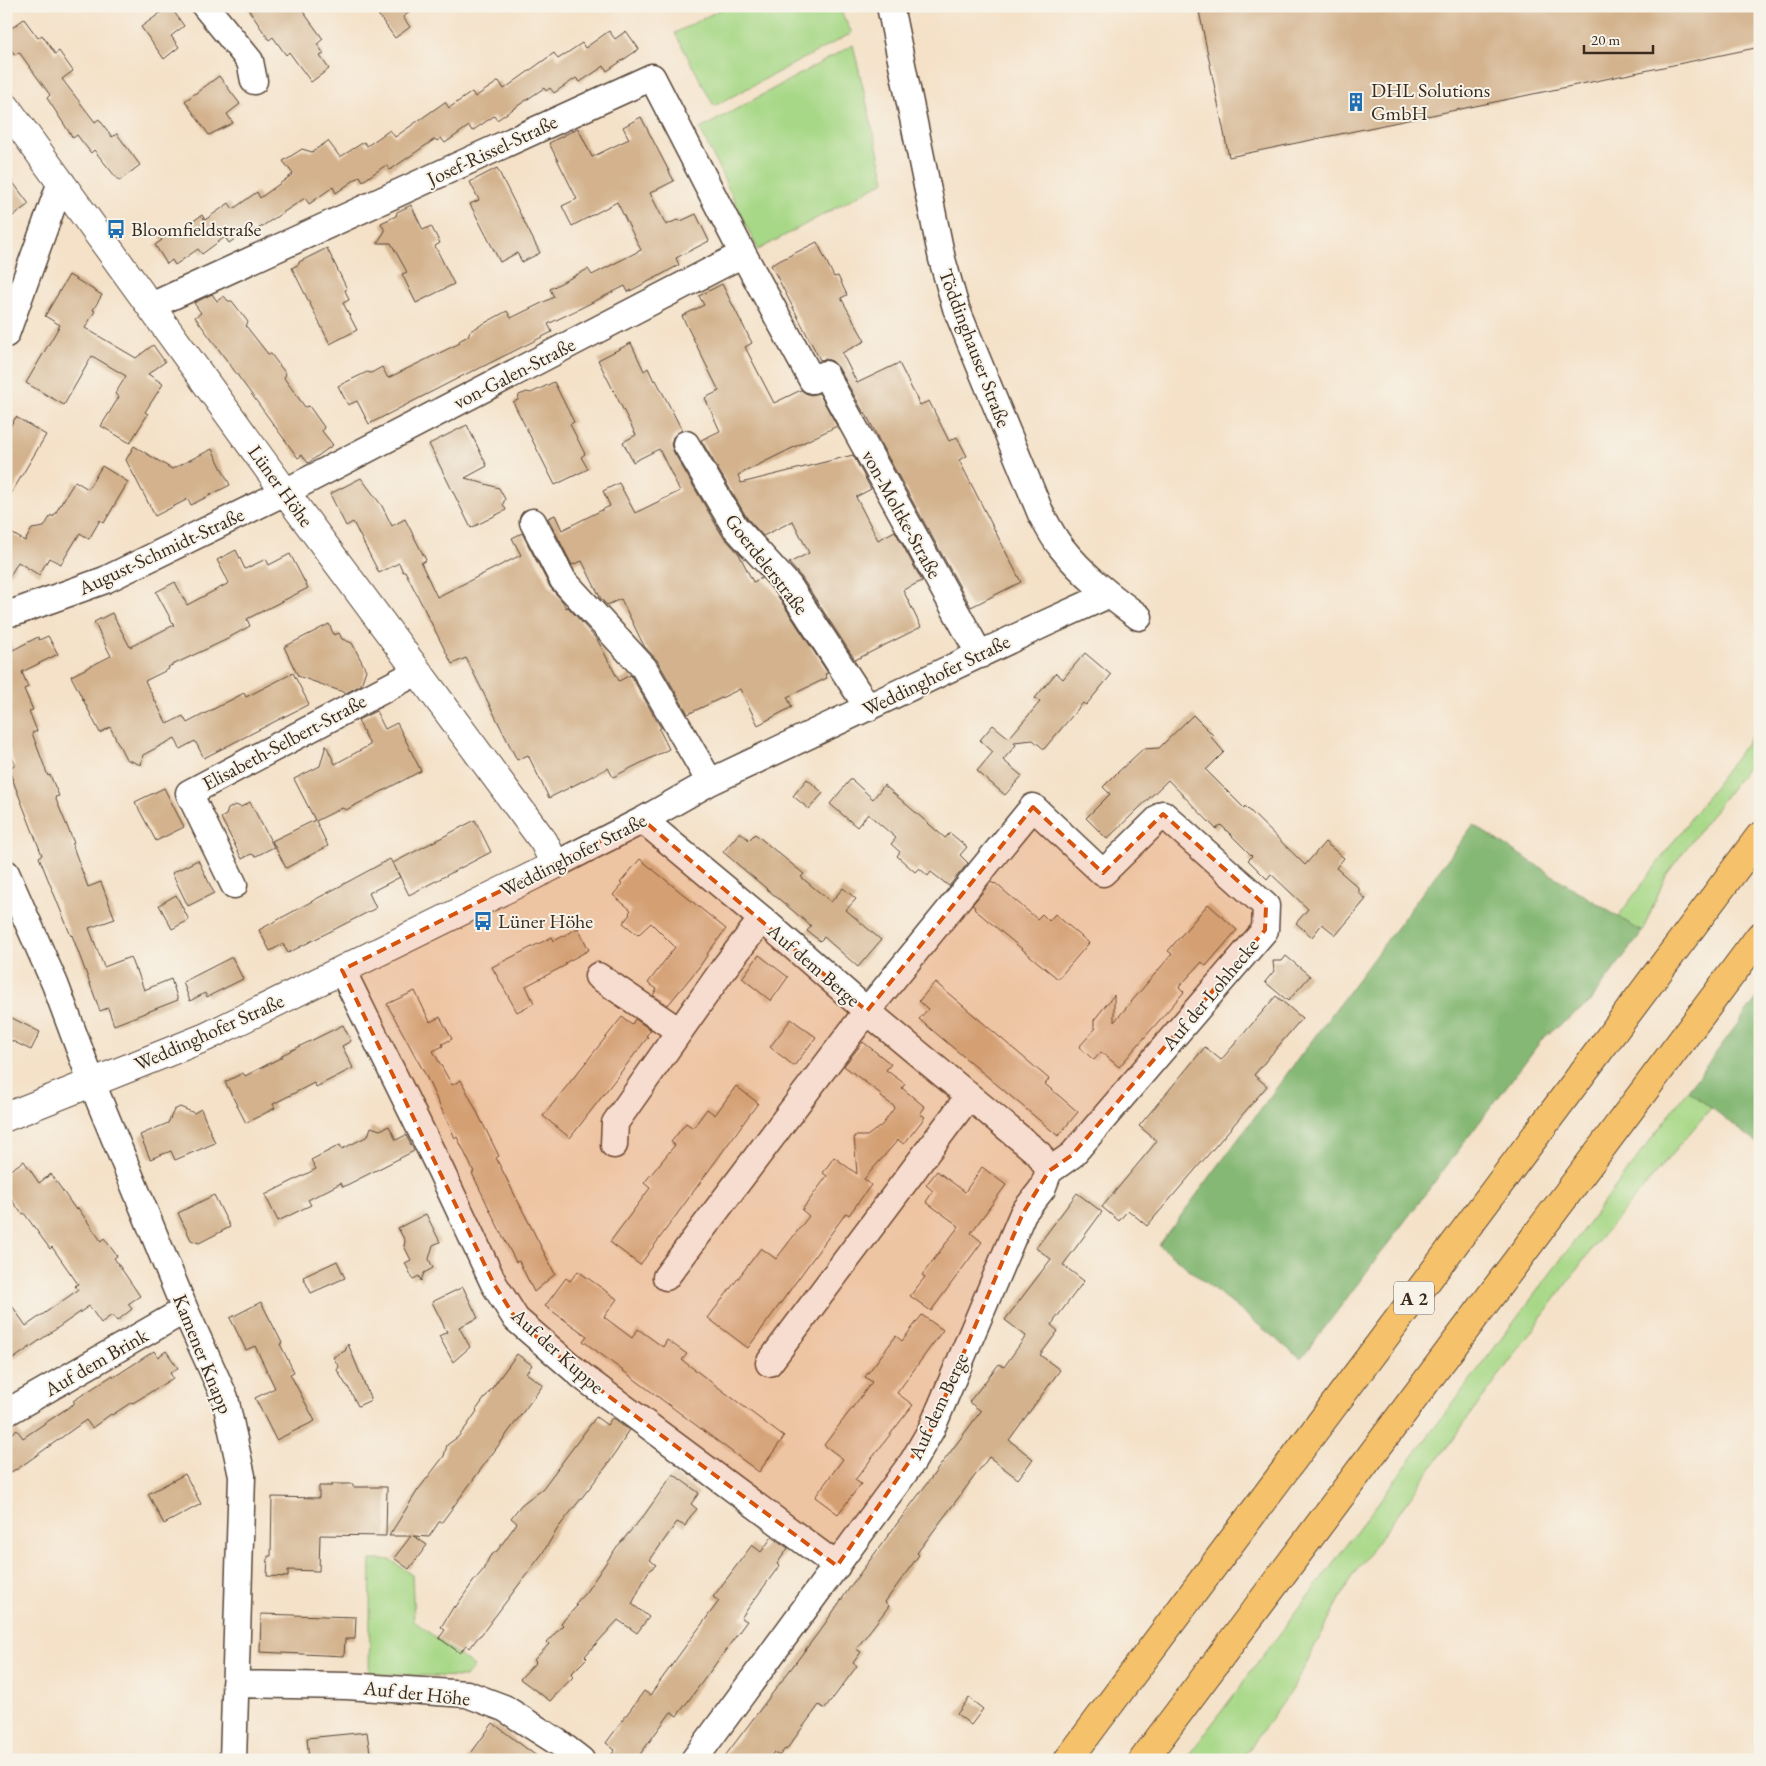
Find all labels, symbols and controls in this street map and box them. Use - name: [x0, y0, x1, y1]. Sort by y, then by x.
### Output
- scale bar: [1584, 22, 1652, 54]
- text: 20 m: [1591, 30, 1620, 49]
- place label: DHL Solutions GmbH: [1371, 77, 1490, 126]
- building icon: DHL Solutions GmbH: [1345, 91, 1367, 113]
- street label: Josef-Rissel-Straße: [421, 108, 562, 192]
- place label: Bloomfieldstraße: [131, 216, 261, 242]
- bus stop icon: Bloomfieldstraße: [105, 218, 127, 240]
- street label: Töddinghauser Straße: [933, 265, 1017, 431]
- street label: von-Galen-Straße: [449, 331, 580, 415]
- street label: Lüner Höhe: [243, 440, 320, 532]
- street label: von-Moltke-Straße: [856, 445, 948, 583]
- street label: August-Schmidt-Straße: [73, 501, 248, 601]
- street label: Goerdelerstraße: [719, 508, 815, 620]
- street label: Weddinghofer Straße: [858, 628, 1014, 722]
- street label: Elisabeth-Selbert-Straße: [197, 688, 371, 796]
- street label: Weddinghofer Straße: [495, 807, 651, 903]
- place label: Lüner Höhe: [498, 908, 593, 934]
- bus stop icon: Lüner Höhe: [472, 910, 494, 932]
- street label: Auf dem Berge: [761, 917, 866, 1013]
- street label: Auf der Lohhecke: [1155, 933, 1264, 1056]
- street label: Weddinghofer Straße: [130, 987, 288, 1077]
- road number: A 2: [1394, 1282, 1434, 1315]
- street label: Kamener Knapp: [167, 1290, 239, 1418]
- street label: Auf der Kuppe: [505, 1302, 610, 1400]
- street label: Auf dem Brink: [39, 1322, 153, 1403]
- street label: Auf dem Berge: [902, 1348, 974, 1464]
- street label: Auf der Höhe: [361, 1674, 472, 1712]

